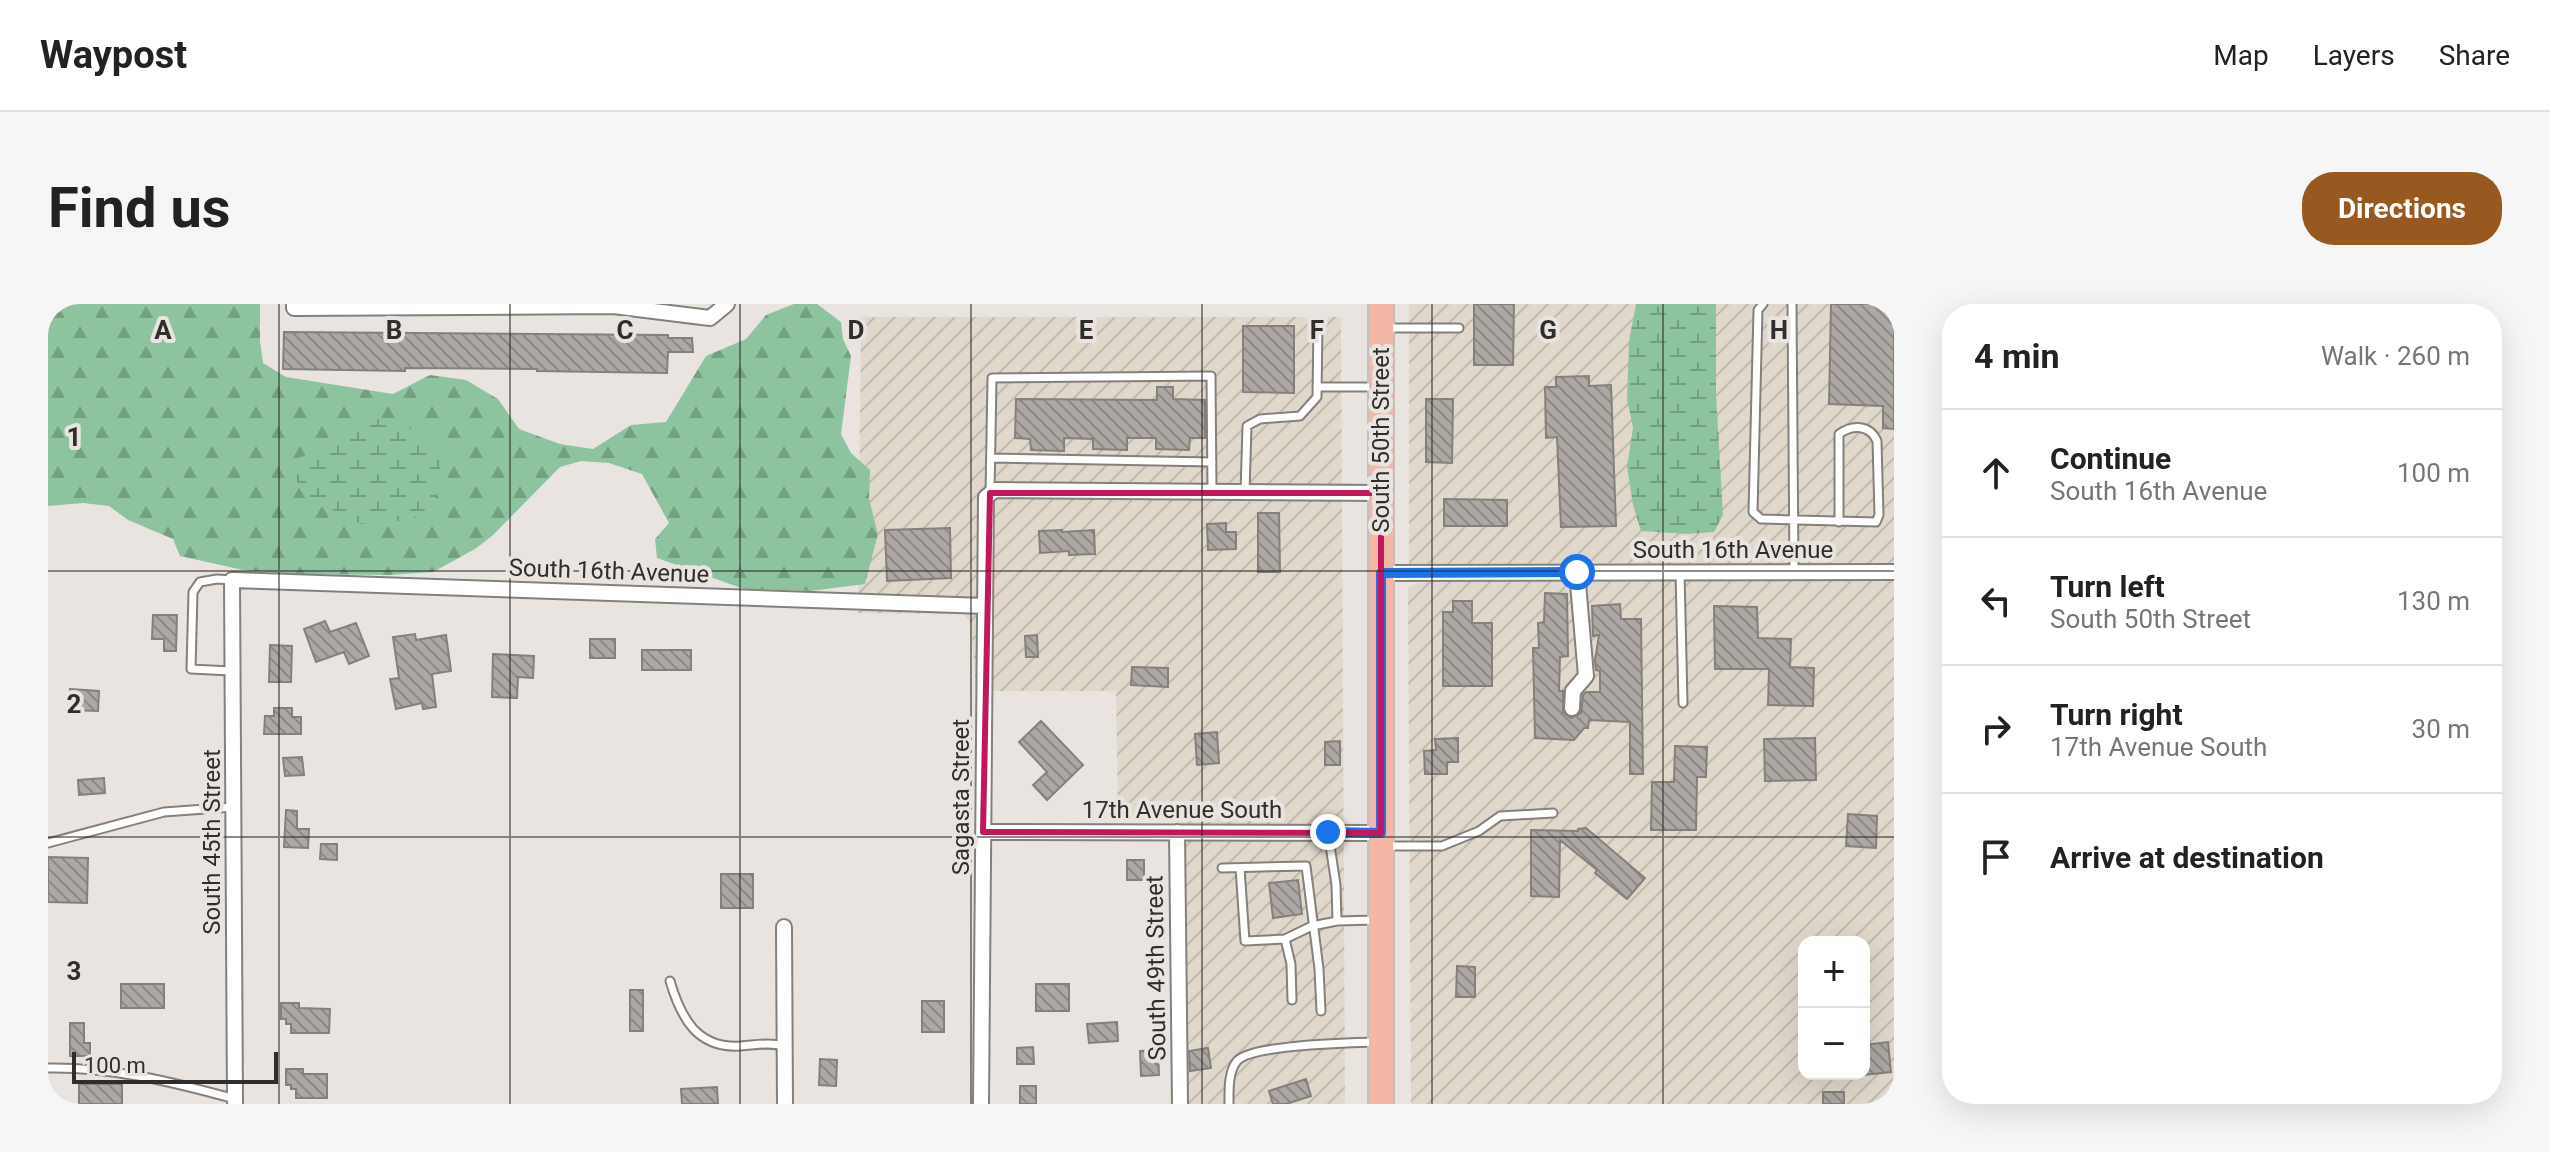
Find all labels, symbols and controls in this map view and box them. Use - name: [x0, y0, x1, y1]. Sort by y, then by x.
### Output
- text: Waypost: [40, 33, 187, 77]
- text: Map: [2213, 39, 2269, 72]
- text: Layers: [2313, 39, 2395, 72]
- text: Share: [2439, 39, 2510, 72]
- button: Directions: [2302, 172, 2502, 245]
- text: Find us: [48, 175, 231, 241]
- text: A: [154, 315, 172, 345]
- text: B: [386, 315, 402, 345]
- text: C: [616, 315, 634, 345]
- text: D: [848, 315, 864, 345]
- text: E: [1079, 315, 1094, 345]
- text: F: [1310, 315, 1324, 345]
- text: G: [1539, 315, 1557, 345]
- text: H: [1770, 315, 1788, 345]
- text: 4 min: [1974, 336, 2059, 376]
- text: Walk · 260 m: [2321, 341, 2470, 371]
- street label: South 50th Street: [1367, 347, 1395, 533]
- text: 1: [67, 422, 81, 452]
- text: Continue: [2050, 441, 2171, 476]
- icon: ahead: [1974, 451, 2018, 495]
- text: 100 m: [2397, 458, 2470, 488]
- text: South 16th Avenue: [2050, 476, 2267, 506]
- street label: South 16th Avenue: [1633, 536, 1833, 564]
- street label: South 16th Avenue: [508, 554, 710, 588]
- route start: [1559, 554, 1595, 590]
- text: Turn left: [2050, 569, 2165, 604]
- icon: left: [1974, 579, 2018, 623]
- text: 130 m: [2397, 586, 2470, 616]
- text: South 50th Street: [2050, 604, 2251, 634]
- text: 2: [67, 689, 81, 719]
- text: Turn right: [2050, 697, 2183, 732]
- icon: right: [1974, 707, 2018, 751]
- text: 30 m: [2412, 714, 2470, 744]
- street label: Sagasta Street: [947, 719, 975, 875]
- text: 17th Avenue South: [2050, 732, 2267, 762]
- street label: South 45th Street: [198, 749, 226, 935]
- street label: 17th Avenue South: [1082, 796, 1282, 824]
- route end: [1310, 814, 1346, 850]
- icon: arrive: [1974, 835, 2018, 879]
- text: Arrive at destination: [2050, 840, 2324, 875]
- street label: South 49th Street: [1140, 875, 1172, 1061]
- map controls: [1798, 936, 1870, 1080]
- button: +: [1798, 936, 1870, 1008]
- text: 3: [67, 956, 81, 986]
- button: −: [1798, 1008, 1870, 1080]
- scale bar: [72, 1048, 278, 1084]
- text: 100 m: [84, 1053, 146, 1078]

